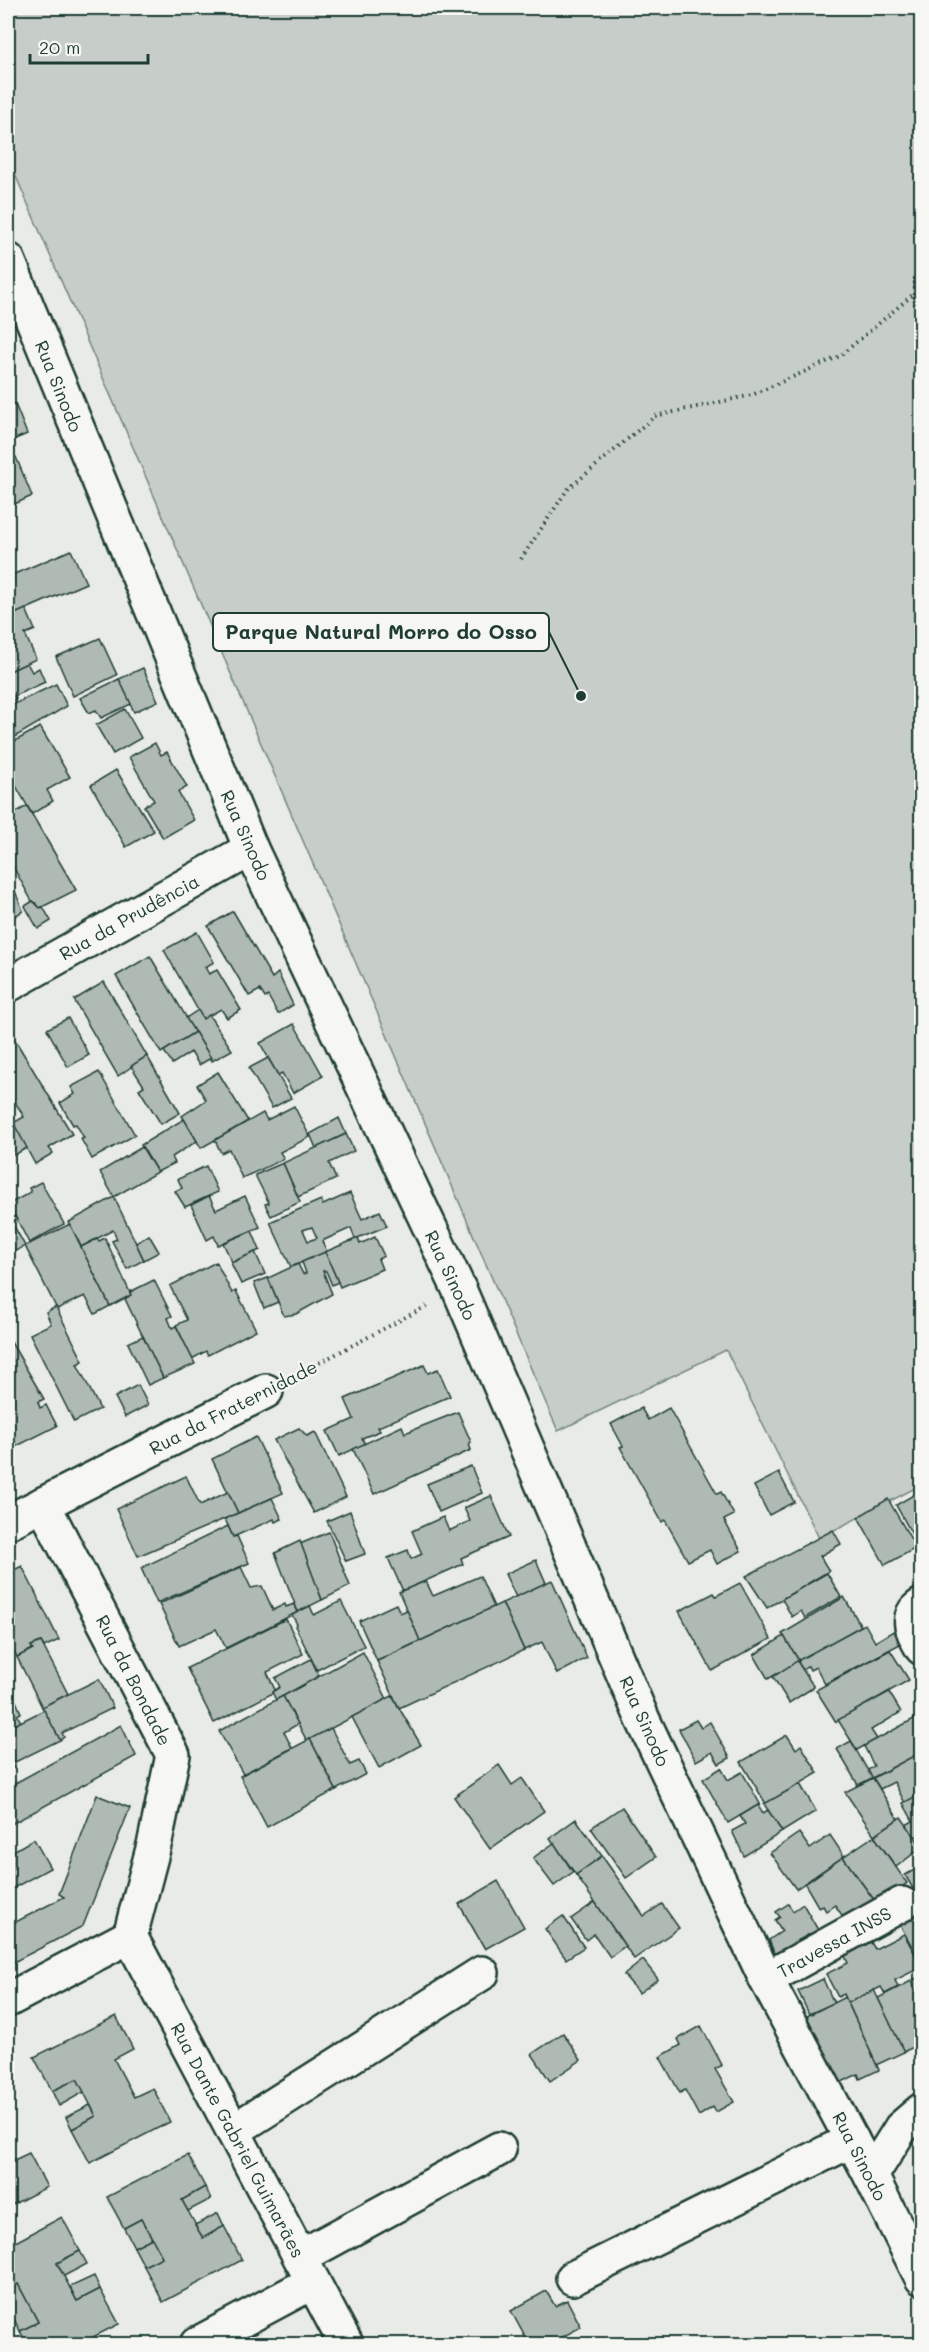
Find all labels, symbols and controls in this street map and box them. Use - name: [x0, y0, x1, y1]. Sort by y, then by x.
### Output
- scale bar: [30, 27, 148, 65]
- text: 20 m: [39, 35, 80, 59]
- street label: Rua Sinodo: [30, 337, 88, 436]
- callout: Parque Natural Morro do Osso: [213, 613, 549, 651]
- text: Parque Natural Morro do Osso: [225, 618, 537, 644]
- street label: Rua Sinodo: [215, 786, 277, 884]
- street label: Rua da Prudência: [55, 869, 203, 965]
- street label: Rua Sinodo: [420, 1226, 482, 1324]
- street label: Rua da Fraternidade: [145, 1354, 321, 1460]
- street label: Rua da Bondade: [91, 1611, 177, 1749]
- street label: Rua Sinodo: [614, 1672, 676, 1770]
- street label: Travessa INSS: [773, 1901, 895, 1983]
- street label: Rua Dante Gabriel Guimarães: [166, 2018, 310, 2262]
- street label: Rua Sinodo: [827, 2107, 893, 2205]

